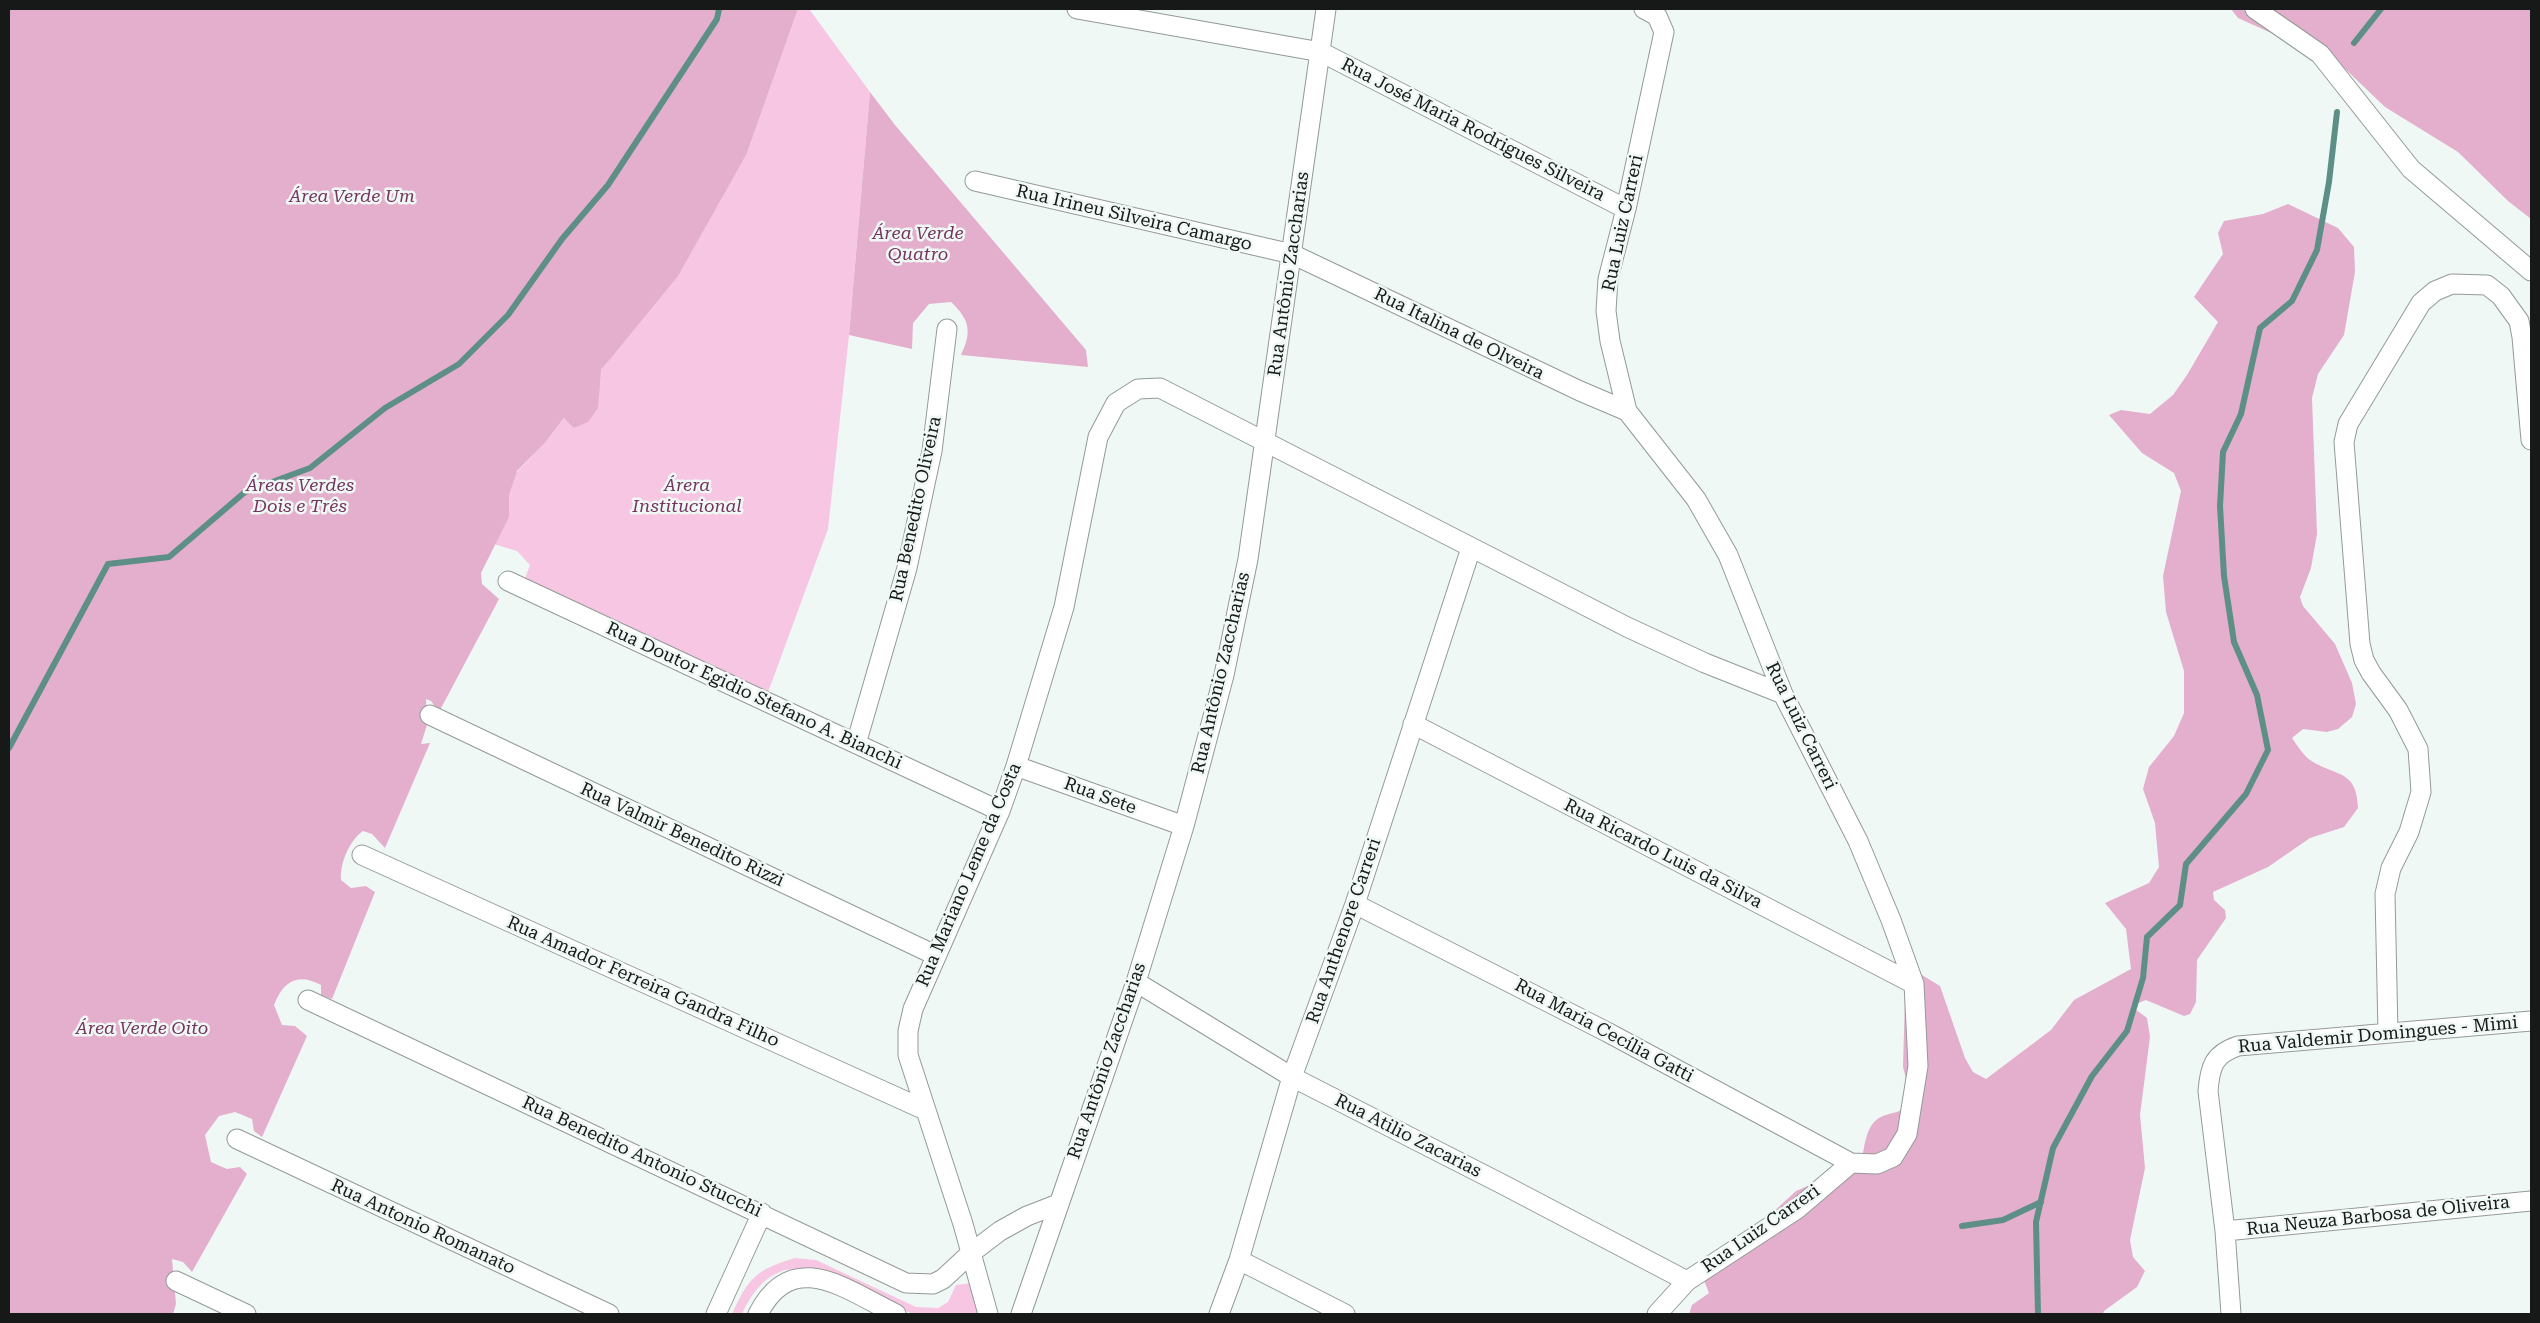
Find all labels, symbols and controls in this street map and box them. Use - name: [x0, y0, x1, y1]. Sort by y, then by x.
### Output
- street label: Rua José Maria Rodrigues Silveira: [1337, 54, 1609, 206]
- street label: Rua Luiz Carreri: [1598, 153, 1648, 293]
- street label: Rua Antônio Zaccharias: [1264, 170, 1314, 378]
- street label: Rua Irineu Silveira Camargo: [1014, 180, 1254, 256]
- park label: Área Verde Um: [289, 186, 415, 208]
- park label: Área Verde Quatro: [872, 223, 964, 266]
- street label: Rua Italina de Olveira: [1370, 283, 1548, 385]
- street label: Rua Benedito Oliveira: [886, 414, 946, 604]
- park label: Áreas Verdes Dois e Três: [246, 475, 354, 518]
- park label: Árera Institucional: [632, 475, 742, 518]
- street label: Rua Antônio Zaccharias: [1187, 570, 1255, 776]
- street label: Rua Doutor Egidio Stefano A. Bianchi: [603, 618, 905, 774]
- street label: Rua Luiz Carreri: [1761, 659, 1841, 793]
- street label: Rua Mariano Leme da Costa: [912, 760, 1026, 990]
- street label: Rua Sete: [1061, 773, 1139, 819]
- street label: Rua Valmir Benedito Rizzi: [577, 778, 787, 892]
- street label: Rua Ricardo Luis da Silva: [1560, 795, 1766, 913]
- street label: Rua Anthenore Carreri: [1302, 835, 1386, 1027]
- street label: Rua Amador Ferreira Gandra Filho: [503, 912, 783, 1052]
- street label: Rua Antônio Zaccharias: [1063, 960, 1151, 1162]
- street label: Rua Maria Cecília Gatti: [1511, 975, 1697, 1087]
- street label: Rua Valdemir Domingues - Mimi: [2237, 1012, 2519, 1058]
- park label: Área Verde Oito: [76, 1018, 208, 1040]
- street label: Rua Atilio Zacarias: [1331, 1090, 1485, 1182]
- street label: Rua Benedito Antonio Stucchi: [519, 1092, 765, 1222]
- street label: Rua Antonio Romanato: [328, 1175, 518, 1279]
- street label: Rua Luiz Carreri: [1698, 1180, 1824, 1278]
- street label: Rua Neuza Barbosa de Oliveira: [2245, 1191, 2511, 1241]

